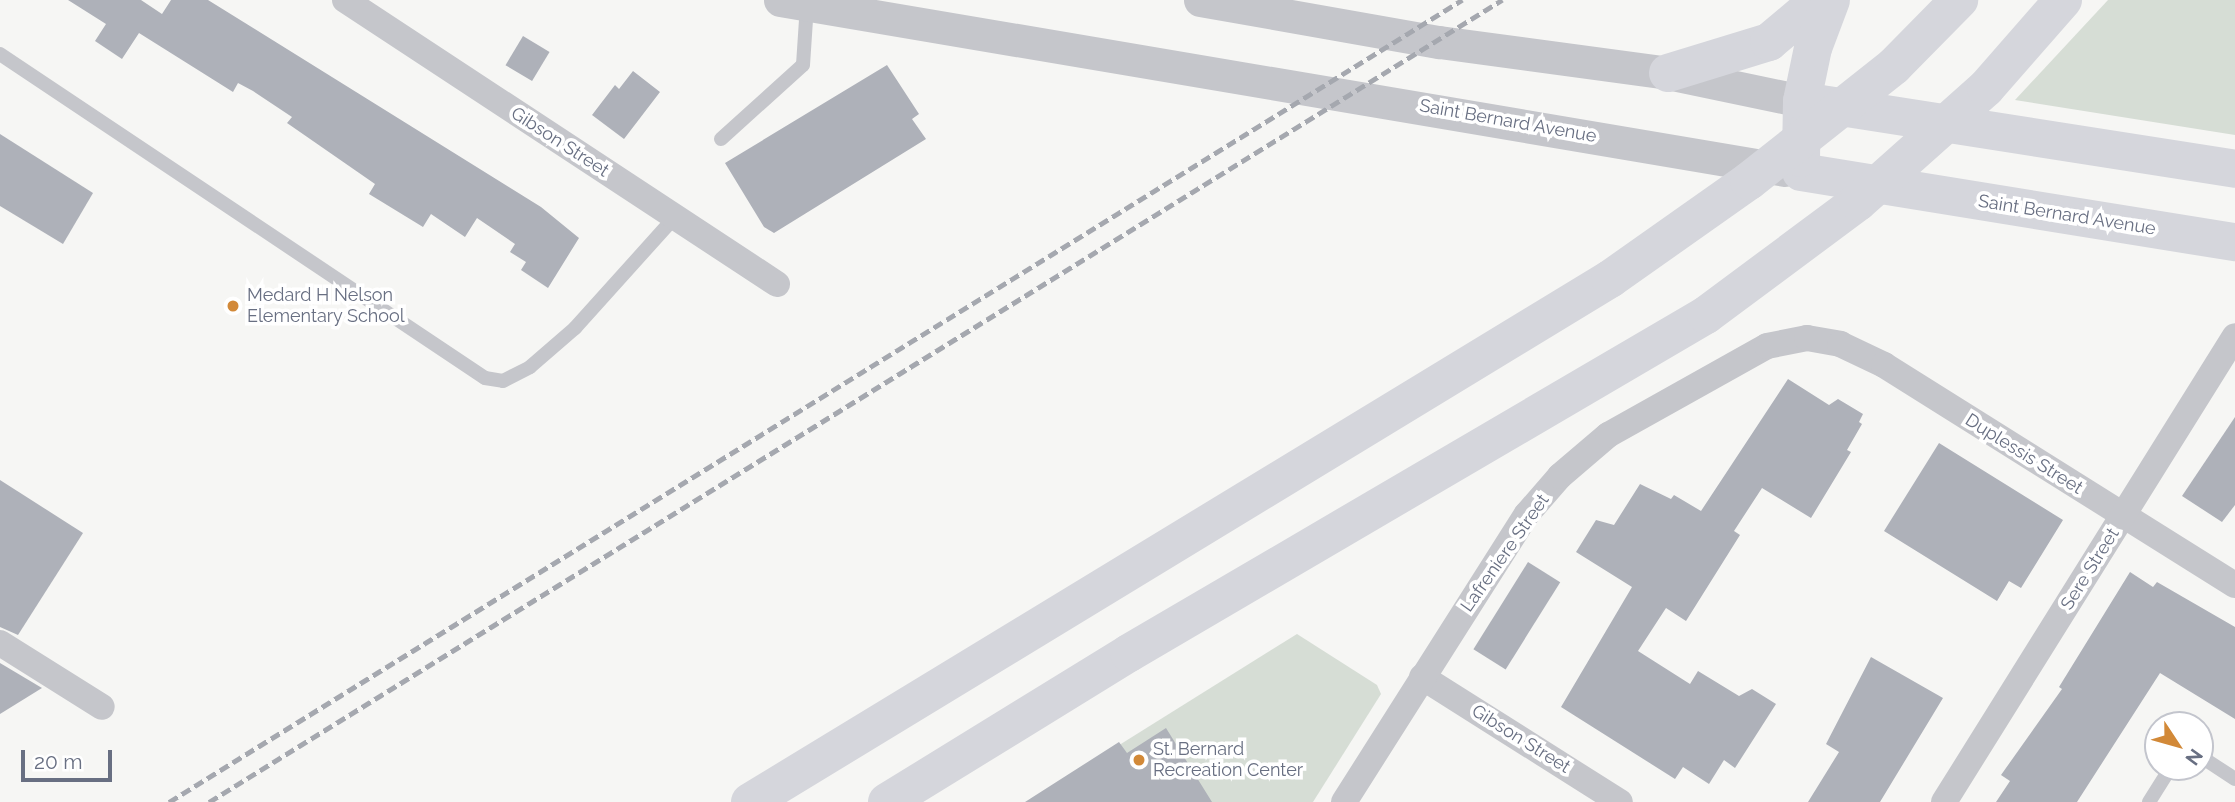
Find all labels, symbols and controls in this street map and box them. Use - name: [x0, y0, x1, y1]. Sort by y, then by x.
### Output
- street label: Saint Bernard Avenue: [1418, 95, 1598, 147]
- street label: Gibson Street: [507, 102, 613, 182]
- street label: Saint Bernard Avenue: [1976, 190, 2158, 240]
- place label: Medard H Nelson Elementary School: [247, 285, 405, 328]
- marker: Medard H Nelson Elementary School: [225, 298, 241, 314]
- street label: Duplessis Street: [1961, 409, 2087, 499]
- street label: Lafreniere Street: [1456, 490, 1554, 616]
- street label: Sere Street: [2056, 524, 2124, 614]
- street label: Gibson Street: [1468, 700, 1574, 778]
- north arrow: [2144, 711, 2214, 781]
- scale bar: [24, 736, 116, 780]
- place label: St. Bernard Recreation Center: [1153, 739, 1303, 782]
- text: N: [2181, 745, 2208, 769]
- text: 20 m: [34, 749, 82, 774]
- marker: St. Bernard Recreation Center: [1131, 752, 1147, 768]

